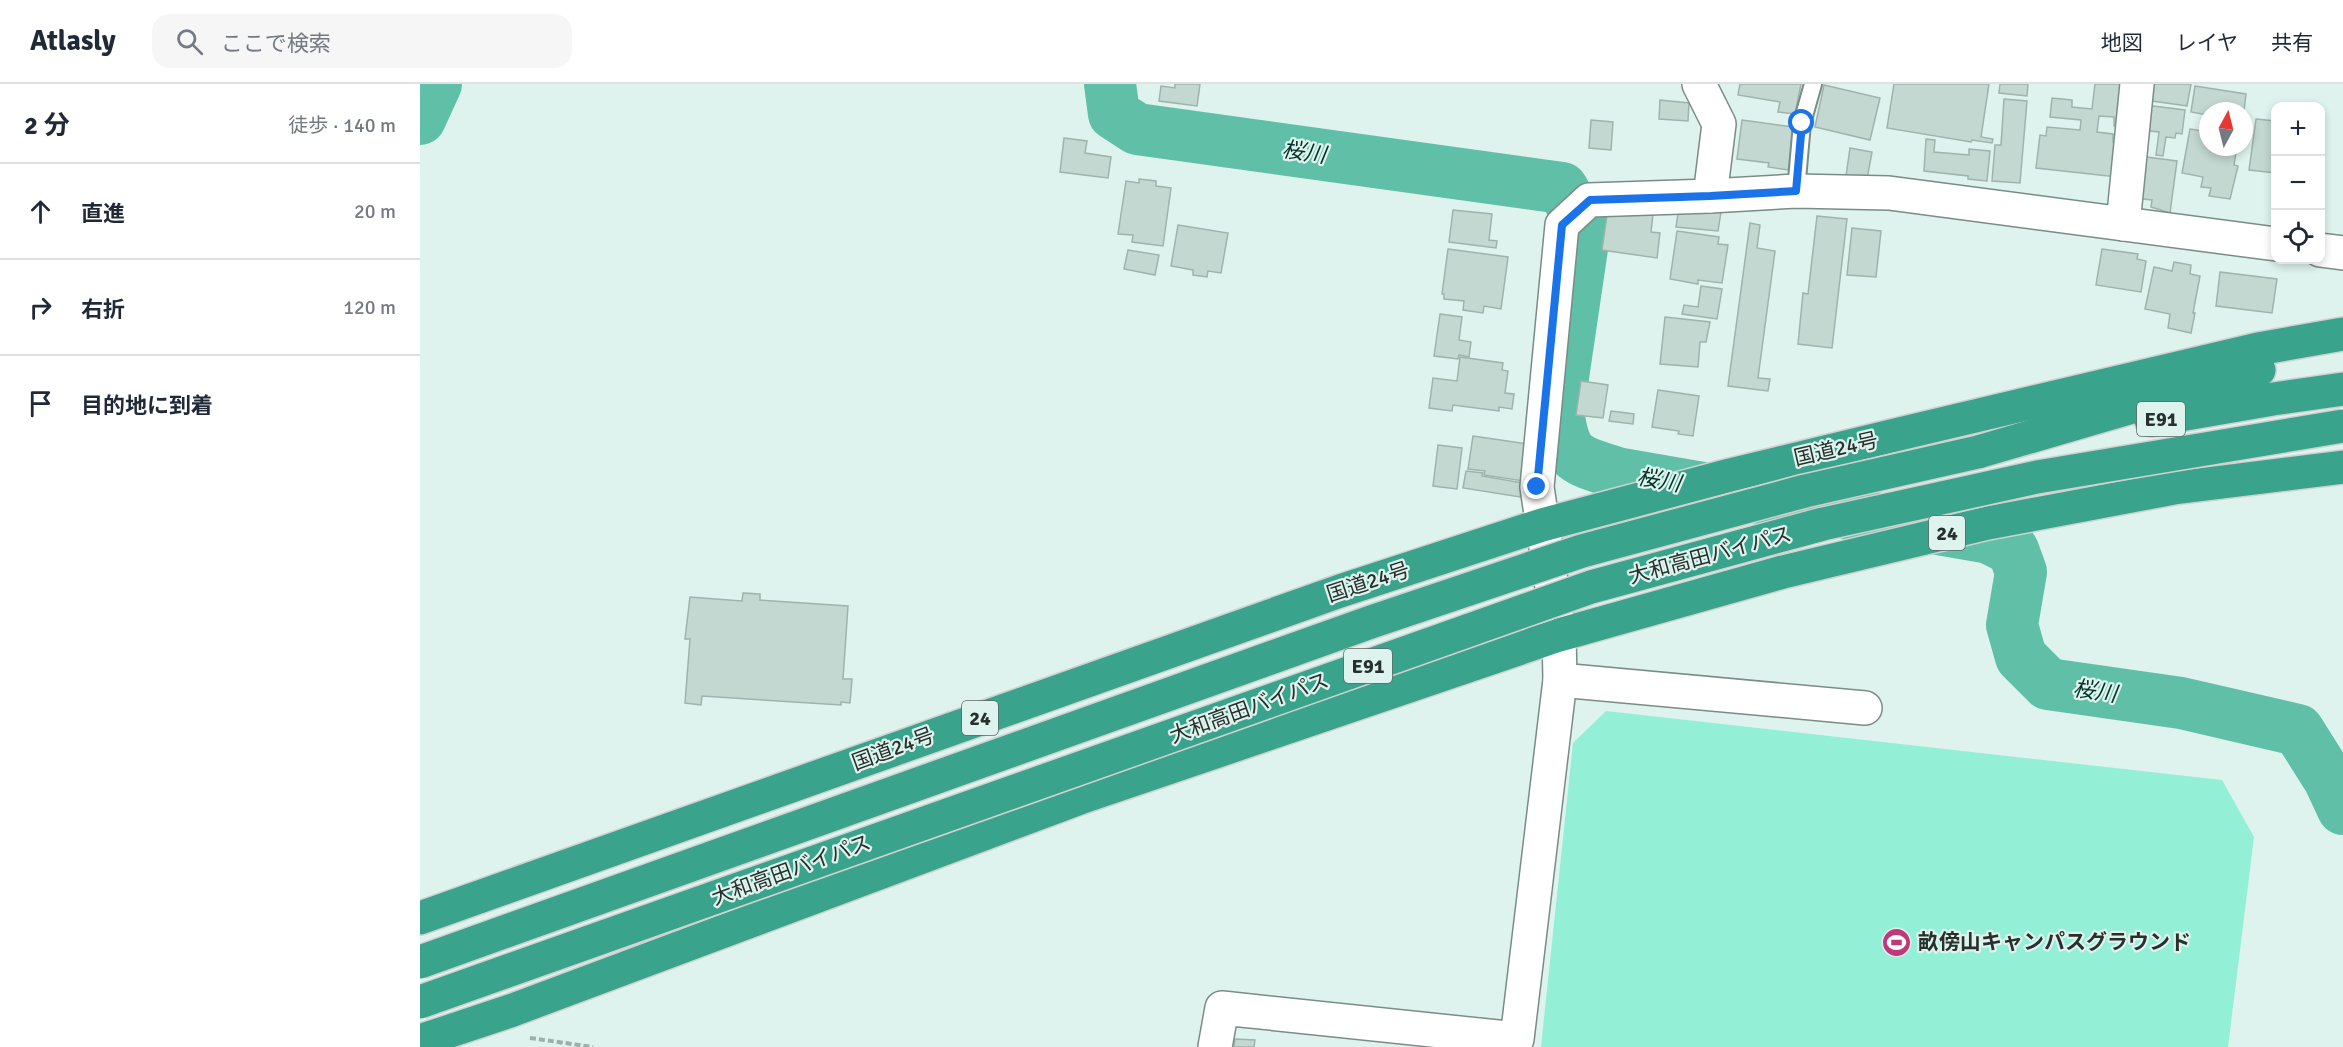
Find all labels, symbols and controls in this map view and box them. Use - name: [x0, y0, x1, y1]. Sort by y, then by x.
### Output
- search box: [152, 14, 572, 68]
- text: Atlasly: [30, 24, 116, 58]
- icon: search: [173, 25, 206, 58]
- text: ここで検索: [221, 30, 331, 57]
- text: 地図: [2101, 30, 2143, 56]
- text: レイヤ: [2176, 30, 2238, 56]
- text: 共有: [2271, 30, 2313, 56]
- north arrow: [2199, 102, 2253, 156]
- map controls: [2271, 102, 2325, 264]
- button: +: [2271, 102, 2325, 156]
- route start: [1788, 109, 1814, 135]
- text: 2 分: [24, 110, 70, 142]
- text: 徒歩 · 140 m: [288, 113, 396, 138]
- water label: 桜川: [1280, 136, 1330, 169]
- button: −: [2271, 156, 2325, 210]
- icon: ahead: [24, 195, 57, 228]
- text: 20 m: [354, 199, 396, 224]
- text: 直進: [81, 200, 125, 227]
- button: locate: [2271, 210, 2325, 264]
- icon: right: [24, 291, 57, 324]
- text: 120 m: [343, 295, 396, 320]
- text: 右折: [81, 296, 125, 323]
- icon: arrive: [24, 387, 57, 420]
- text: 目的地に到着: [81, 392, 213, 419]
- road number: E91: [2137, 402, 2185, 436]
- street label: 国道24号: [1791, 427, 1881, 471]
- water label: 桜川: [1635, 463, 1685, 497]
- route end: [1523, 473, 1549, 499]
- road number: 24: [1929, 516, 1965, 550]
- street label: 大和高田バイパス: [1626, 521, 1794, 589]
- street label: 国道24号: [1323, 556, 1413, 608]
- road number: E91: [1344, 649, 1392, 683]
- street label: 大和高田バイパス: [1166, 667, 1332, 749]
- water label: 桜川: [2071, 675, 2121, 708]
- road number: 24: [962, 701, 998, 735]
- street label: 国道24号: [848, 722, 938, 776]
- street label: 大和高田バイパス: [708, 829, 874, 911]
- sports icon: 畝傍山キャンパスグラウンド: [1881, 926, 1913, 958]
- place label: 畝傍山キャンパスグラウンド: [1918, 929, 2191, 955]

